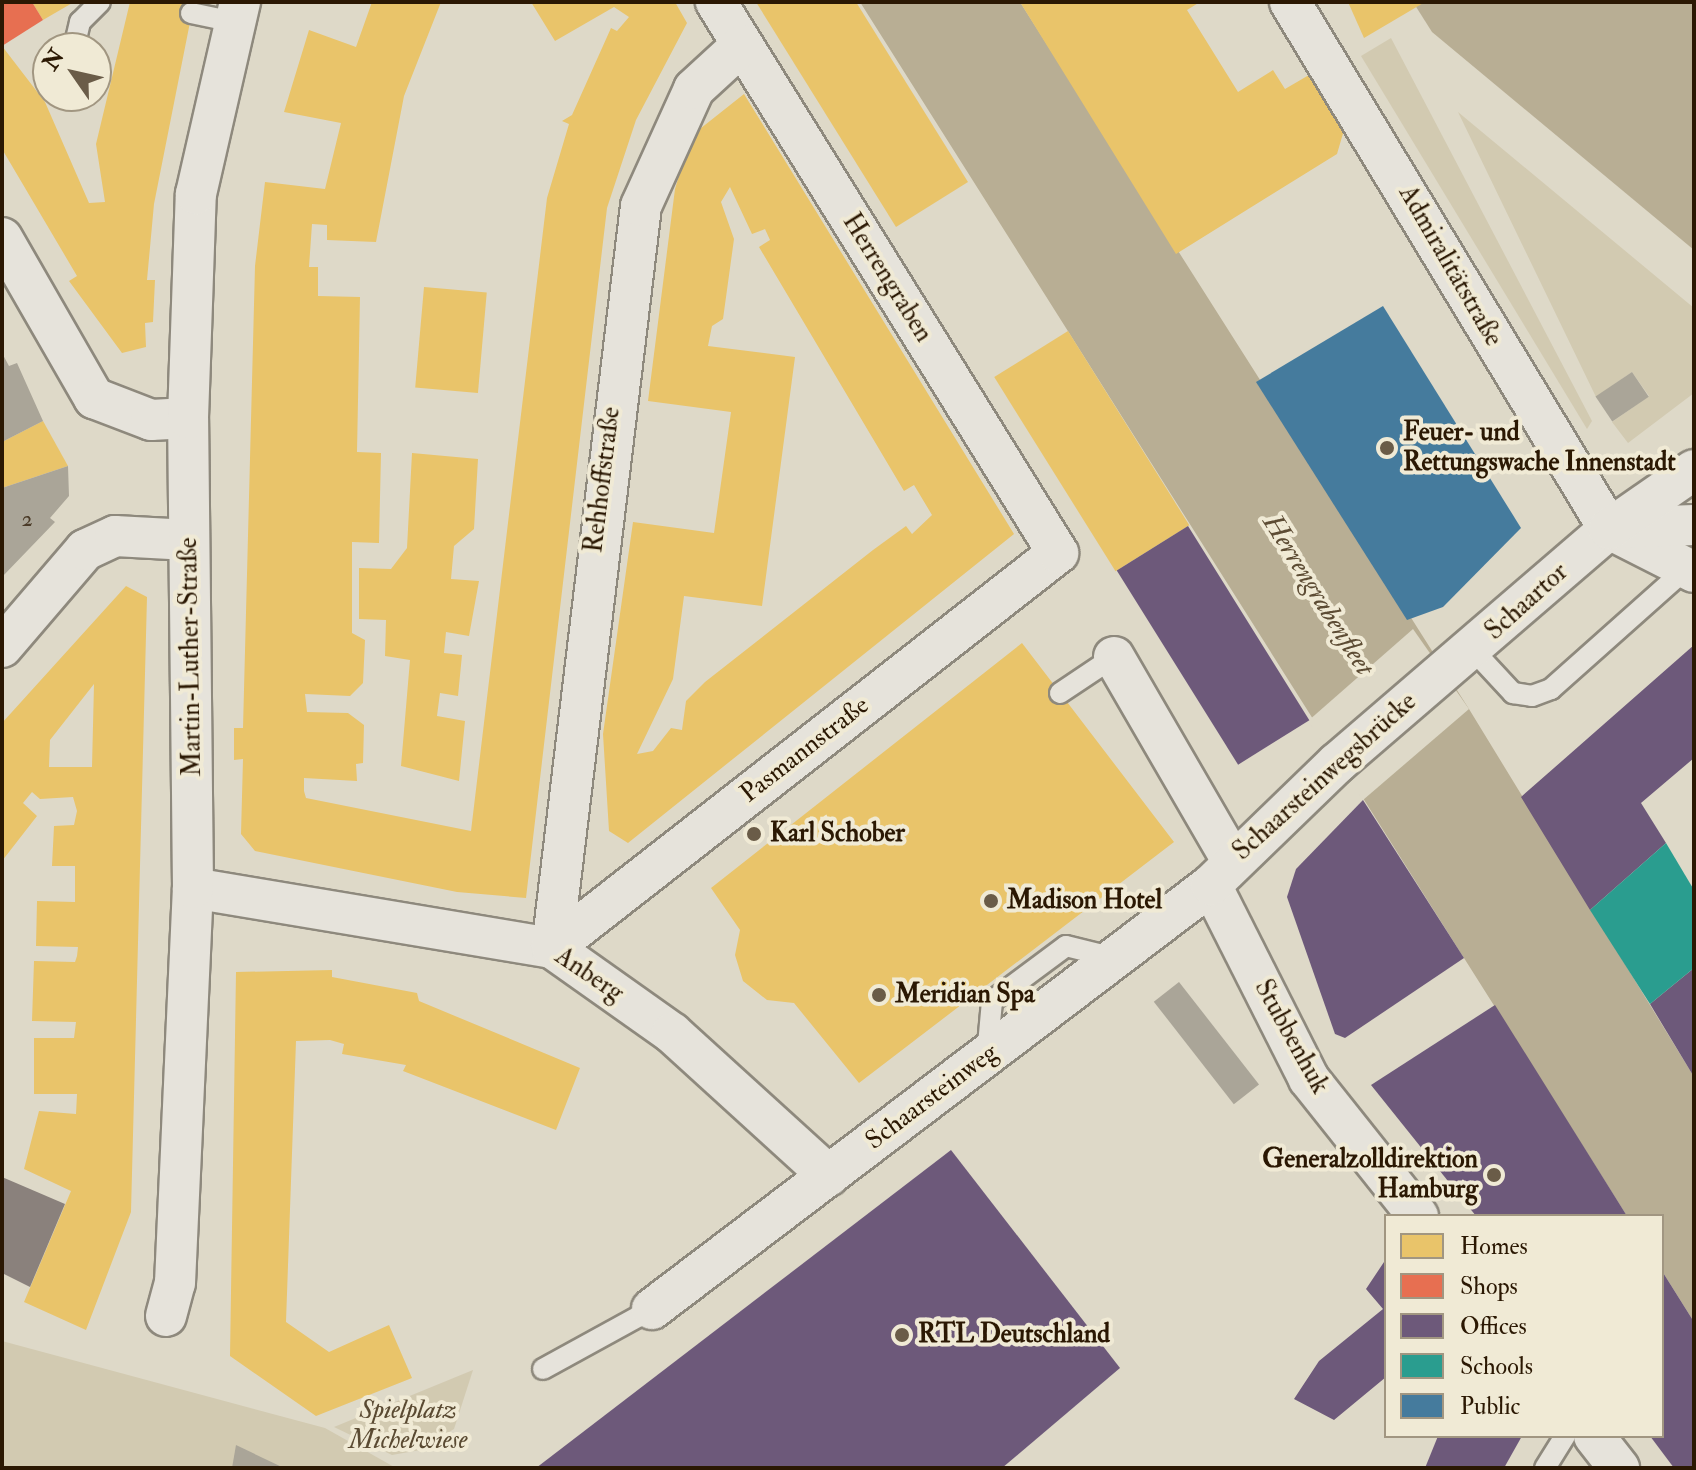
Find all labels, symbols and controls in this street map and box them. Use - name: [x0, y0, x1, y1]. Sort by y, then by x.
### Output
- north arrow: [32, 32, 112, 112]
- text: N: [37, 44, 71, 76]
- street label: Admiralitätstraße: [1391, 180, 1509, 352]
- street label: Herrengraben: [835, 208, 939, 348]
- street label: Rehhoffstraße: [579, 405, 627, 555]
- place label: Feuer- und Rettungswache Innenstadt: [1403, 417, 1676, 478]
- marker: Feuer- und Rettungswache Innenstadt: [1378, 439, 1396, 457]
- house number: 2: [21, 507, 33, 533]
- water label: Herrengrabenfleet: [1255, 508, 1381, 682]
- street label: Martin-Luther-Straße: [173, 537, 209, 777]
- street label: Schaartor: [1479, 557, 1575, 647]
- street label: Schaarsteinwegsbrücke: [1227, 687, 1423, 867]
- street label: Pasmannstraße: [735, 690, 875, 810]
- place label: Karl Schober: [770, 818, 905, 850]
- marker: Karl Schober: [745, 825, 763, 843]
- place label: Madison Hotel: [1007, 885, 1162, 917]
- marker: Madison Hotel: [982, 892, 1000, 910]
- street label: Anberg: [549, 941, 629, 1009]
- street label: Stubbenhuk: [1247, 975, 1335, 1099]
- place label: Meridian Spa: [895, 979, 1035, 1011]
- marker: Meridian Spa: [870, 986, 888, 1004]
- street label: Schaarsteinweg: [860, 1037, 1004, 1157]
- place label: Generalzolldirektion Hamburg: [1262, 1144, 1478, 1206]
- marker: Generalzolldirektion Hamburg: [1485, 1166, 1503, 1184]
- legend: [1384, 1214, 1664, 1438]
- text: Homes: [1460, 1231, 1528, 1262]
- text: Shops: [1460, 1271, 1518, 1302]
- text: Offices: [1460, 1311, 1527, 1342]
- place label: RTL Deutschland: [918, 1319, 1110, 1351]
- marker: RTL Deutschland: [893, 1326, 911, 1344]
- text: Schools: [1460, 1351, 1533, 1382]
- text: Public: [1460, 1391, 1520, 1422]
- park label: Spielplatz Michelwiese: [349, 1395, 467, 1456]

